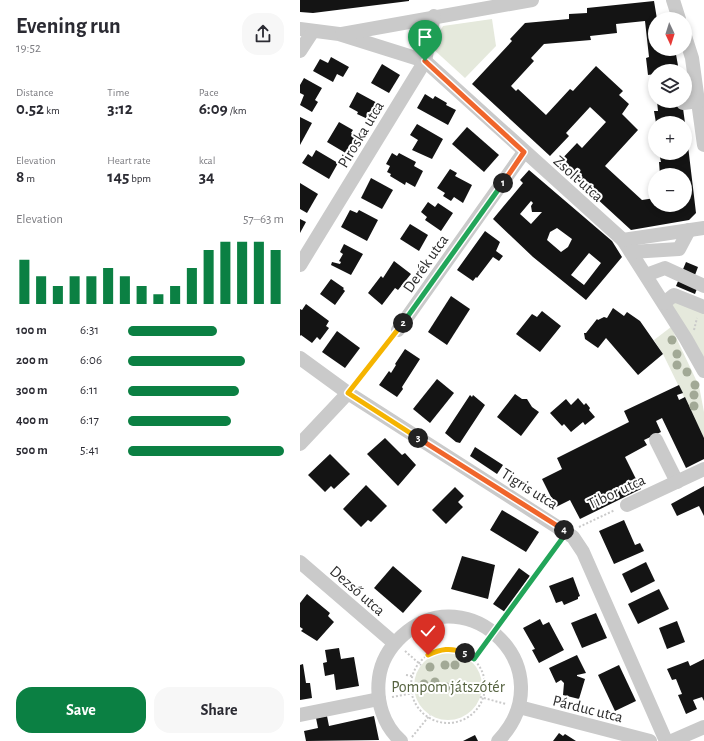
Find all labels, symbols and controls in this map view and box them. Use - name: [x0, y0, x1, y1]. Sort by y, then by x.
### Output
- north arrow: [648, 12, 692, 56]
- map controls: [648, 12, 692, 212]
- button: share: [242, 13, 284, 55]
- text: Evening run: [16, 15, 121, 37]
- pin: [408, 20, 442, 61]
- icon: arrive: [414, 26, 436, 48]
- text: 19:52: [16, 42, 41, 55]
- button: layers: [648, 64, 692, 108]
- text: Distance: [16, 87, 53, 98]
- text: Time: [107, 87, 129, 98]
- text: Pace: [199, 87, 218, 98]
- street label: Piroska utca: [335, 98, 387, 171]
- text: 0.52: [16, 100, 44, 117]
- text: 3:12: [107, 100, 133, 117]
- text: 6:09: [199, 100, 228, 117]
- text: km: [44, 105, 60, 116]
- text: /km: [228, 105, 247, 116]
- button: +: [648, 116, 692, 160]
- street label: Zsolt utca: [551, 153, 606, 205]
- text: Elevation: [16, 155, 56, 166]
- text: Heart rate: [107, 155, 151, 166]
- text: kcal: [199, 155, 215, 166]
- text: 8: [16, 168, 24, 185]
- text: 145: [107, 168, 129, 185]
- text: 34: [199, 168, 215, 185]
- button: −: [648, 168, 692, 212]
- text: m: [24, 173, 35, 184]
- text: bpm: [129, 173, 151, 184]
- pin: 1: [493, 173, 513, 193]
- text: 1: [501, 177, 505, 188]
- text: Elevation: [16, 213, 63, 226]
- text: 57–63 m: [243, 213, 284, 226]
- street label: Derék utca: [400, 232, 451, 295]
- pin: 2: [393, 313, 413, 333]
- text: 2: [400, 317, 406, 328]
- text: 100 m: [16, 324, 47, 337]
- text: 6:31: [80, 324, 99, 337]
- text: 200 m: [16, 354, 48, 367]
- text: 6:06: [80, 354, 102, 367]
- text: 300 m: [16, 384, 48, 397]
- text: 6:11: [80, 384, 98, 397]
- text: 400 m: [16, 414, 49, 427]
- text: 6:17: [80, 414, 99, 427]
- pin: 3: [408, 428, 428, 448]
- text: 3: [416, 432, 420, 443]
- text: 500 m: [16, 444, 48, 457]
- text: 5:41: [80, 444, 99, 457]
- street label: Tigris utca: [498, 465, 561, 512]
- street label: Tibor utca: [585, 472, 648, 512]
- pin: 4: [554, 520, 574, 540]
- text: 4: [561, 524, 567, 535]
- street label: Dezső utca: [327, 563, 388, 619]
- pin: [411, 614, 445, 655]
- icon: check: [417, 620, 439, 642]
- pin: 5: [455, 643, 475, 663]
- text: 5: [463, 647, 467, 658]
- park label: Pompom játszótér: [391, 679, 506, 696]
- button: Save: [16, 687, 146, 733]
- button: Share: [154, 687, 284, 733]
- street label: Párduc utca: [551, 693, 625, 725]

